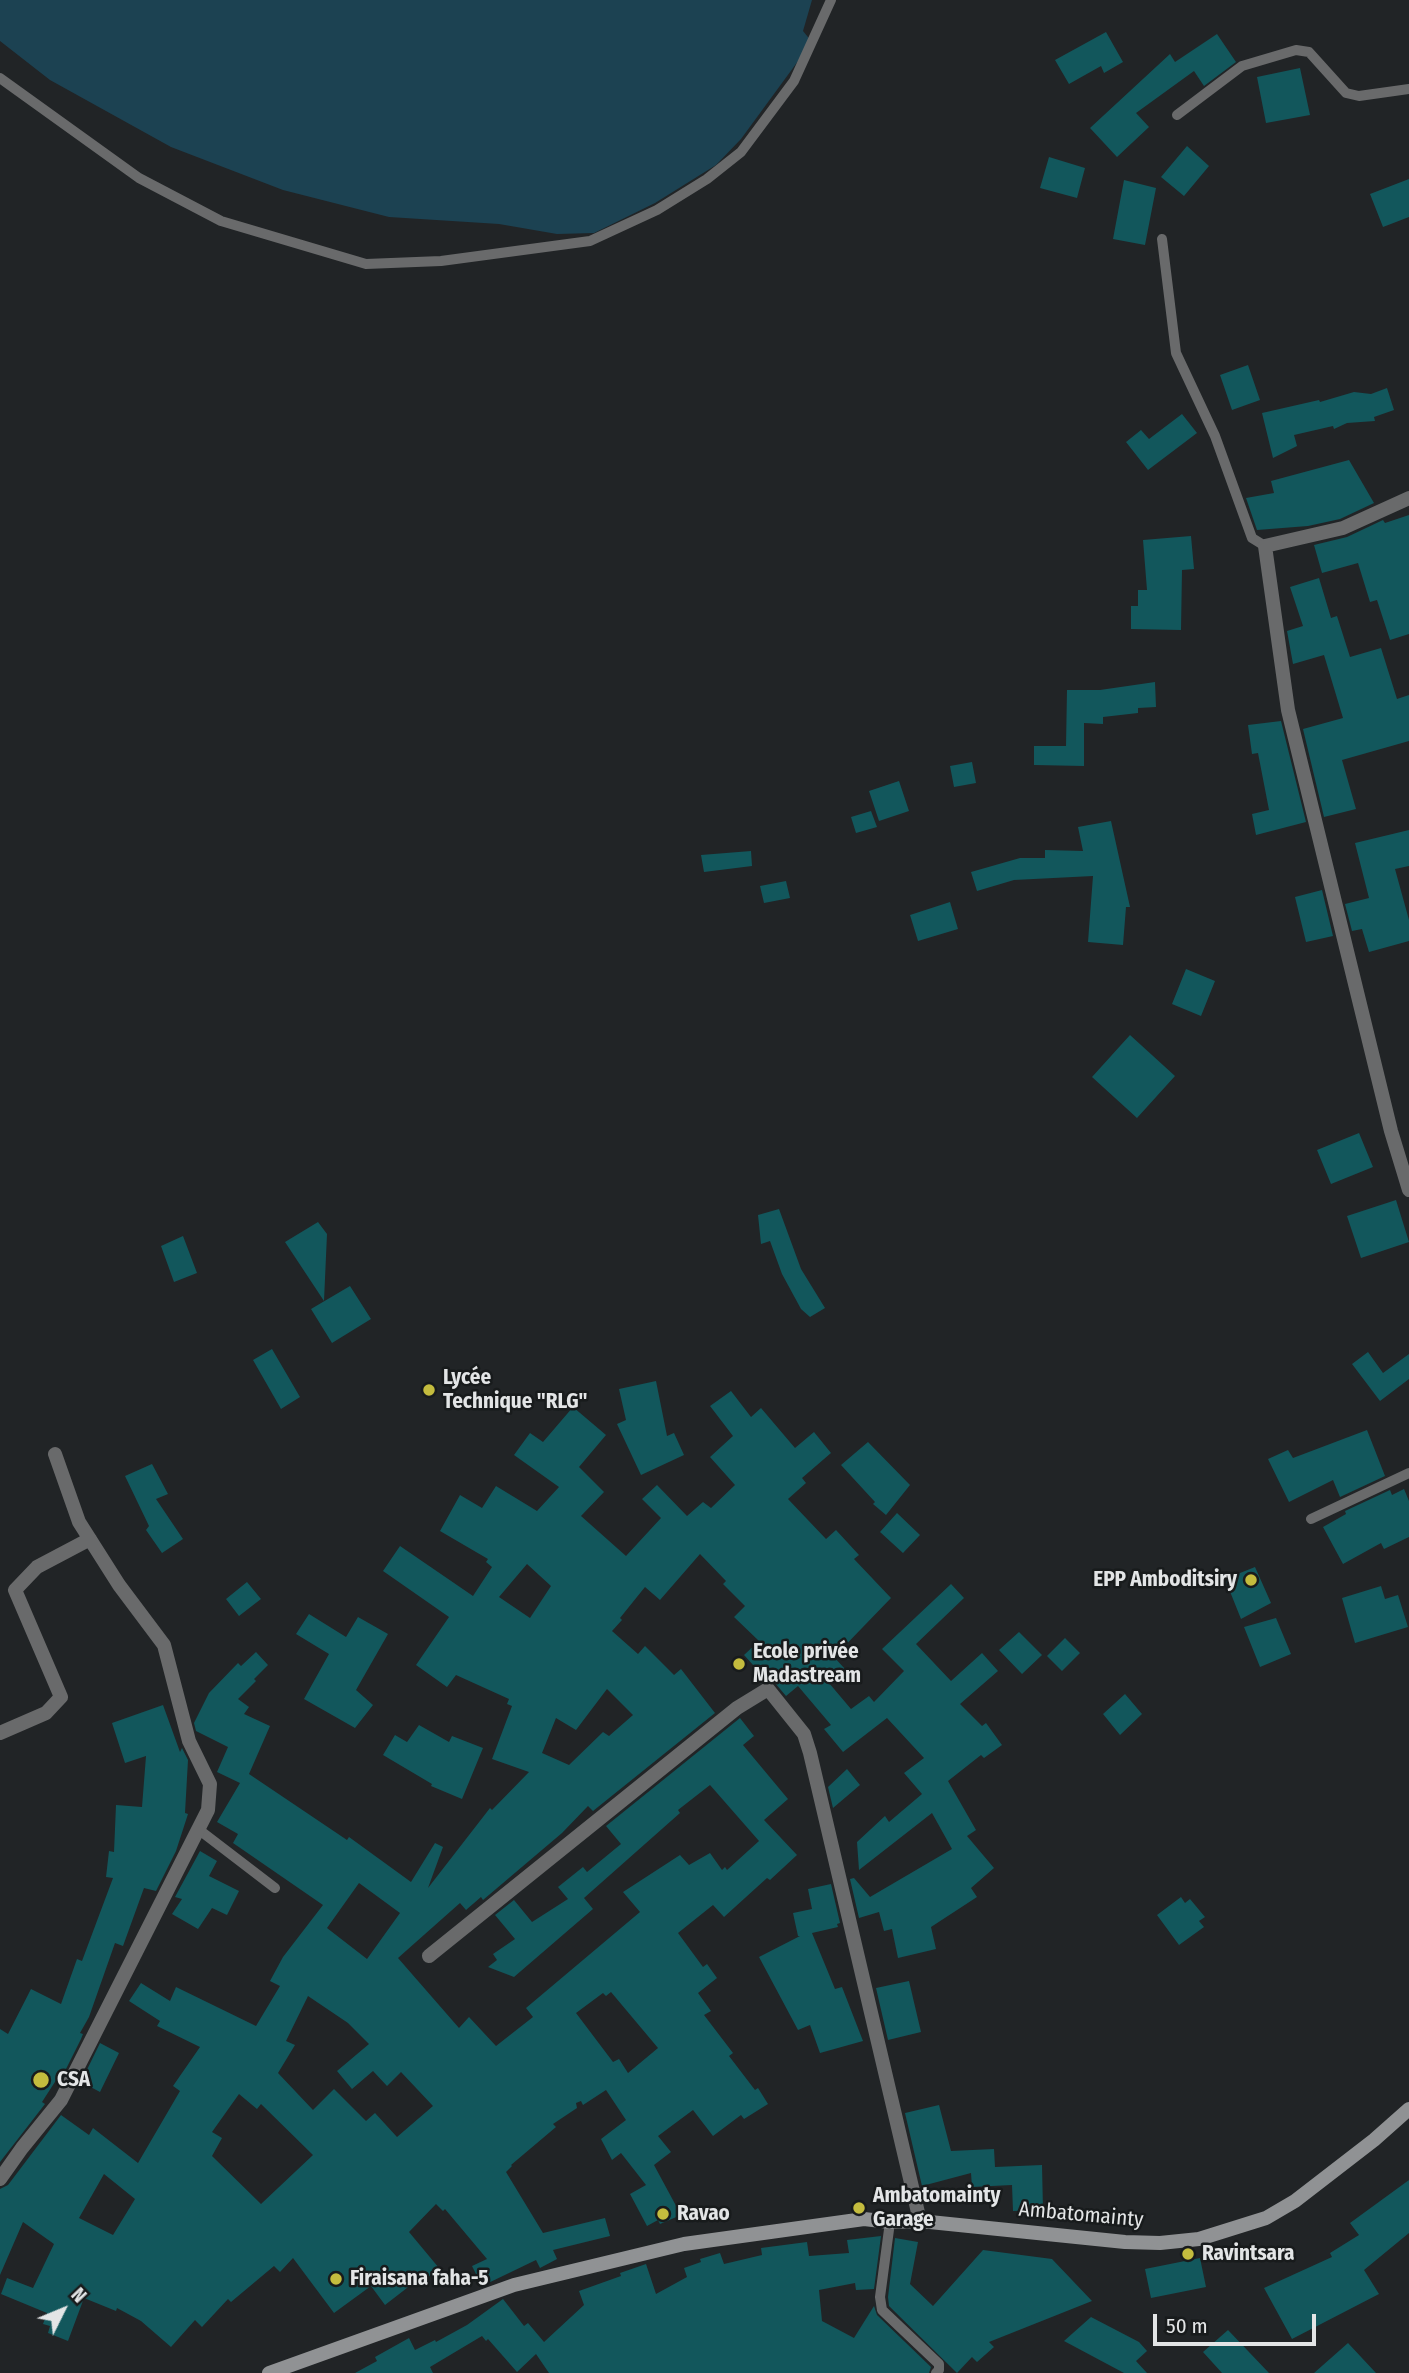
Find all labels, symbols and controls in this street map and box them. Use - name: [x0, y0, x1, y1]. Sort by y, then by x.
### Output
- place label: Lycée Technique "RLG": [443, 1365, 587, 1415]
- marker: Lycée Technique "RLG": [421, 1382, 437, 1398]
- place label: EPP Amboditsiry: [1093, 1567, 1237, 1593]
- marker: EPP Amboditsiry: [1243, 1572, 1259, 1588]
- place label: Ecole privée Madastream: [753, 1639, 861, 1689]
- marker: Ecole privée Madastream: [731, 1656, 747, 1672]
- place label: CSA: [57, 2067, 90, 2093]
- marker: CSA: [31, 2070, 51, 2090]
- place label: Ambatomainty Garage: [873, 2183, 1001, 2233]
- street label: Ambatomainty: [1018, 2197, 1144, 2233]
- marker: Ambatomainty Garage: [851, 2200, 867, 2216]
- place label: Ravao: [677, 2201, 730, 2227]
- marker: Ravao: [655, 2206, 671, 2222]
- place label: Ravintsara: [1202, 2241, 1294, 2267]
- marker: Ravintsara: [1180, 2246, 1196, 2262]
- place label: Firaisana faha-5: [350, 2266, 489, 2292]
- marker: Firaisana faha-5: [328, 2271, 344, 2287]
- north arrow: [28, 2275, 98, 2345]
- text: N: [66, 2283, 91, 2307]
- scale bar: [1157, 2300, 1320, 2344]
- text: 50 m: [1166, 2313, 1208, 2339]

